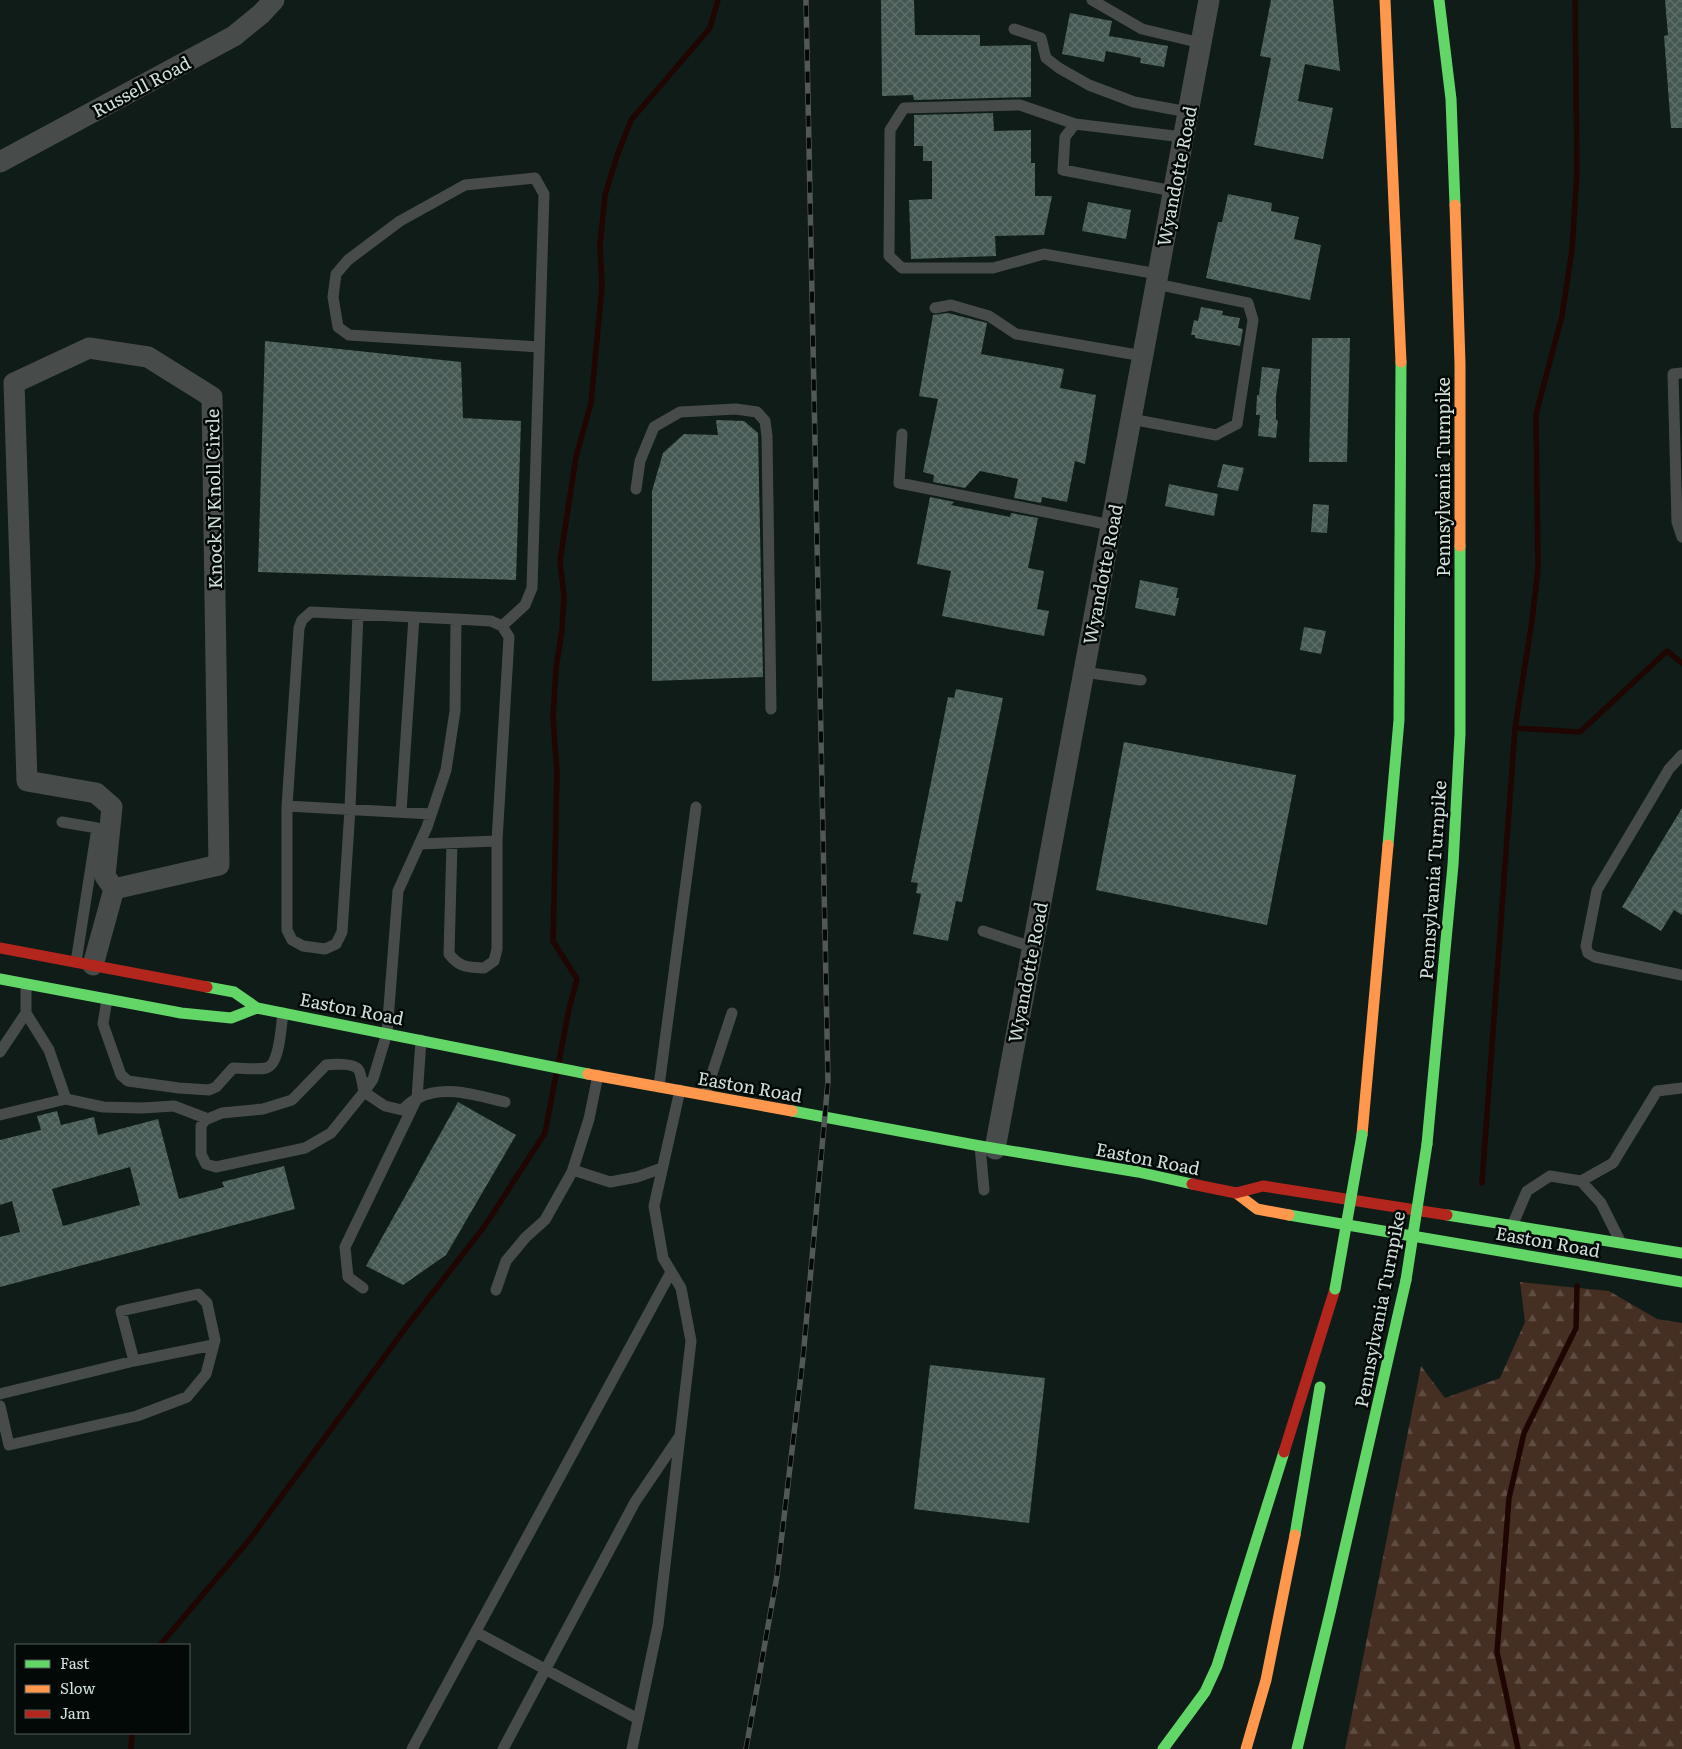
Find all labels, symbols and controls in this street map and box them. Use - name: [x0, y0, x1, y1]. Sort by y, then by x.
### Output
- street label: Russell Road: [87, 49, 195, 123]
- street label: Wyandotte Road: [1149, 103, 1203, 249]
- street label: Pennsylvania Turnpike: [1429, 377, 1456, 577]
- street label: Knock N Knoll Circle: [198, 409, 228, 589]
- street label: Wyandotte Road: [1075, 501, 1129, 647]
- street label: Pennsylvania Turnpike: [1412, 779, 1452, 981]
- street label: Wyandotte Road: [1000, 899, 1054, 1045]
- street label: Easton Road: [298, 985, 406, 1031]
- street label: Easton Road: [696, 1064, 804, 1108]
- street label: Easton Road: [1094, 1135, 1202, 1181]
- street label: Pennsylvania Turnpike: [1347, 1208, 1411, 1410]
- street label: Easton Road: [1494, 1219, 1602, 1263]
- legend: [15, 1644, 190, 1734]
- text: Fast: [60, 1651, 89, 1674]
- text: Slow: [60, 1676, 95, 1699]
- text: Jam: [60, 1701, 91, 1724]

